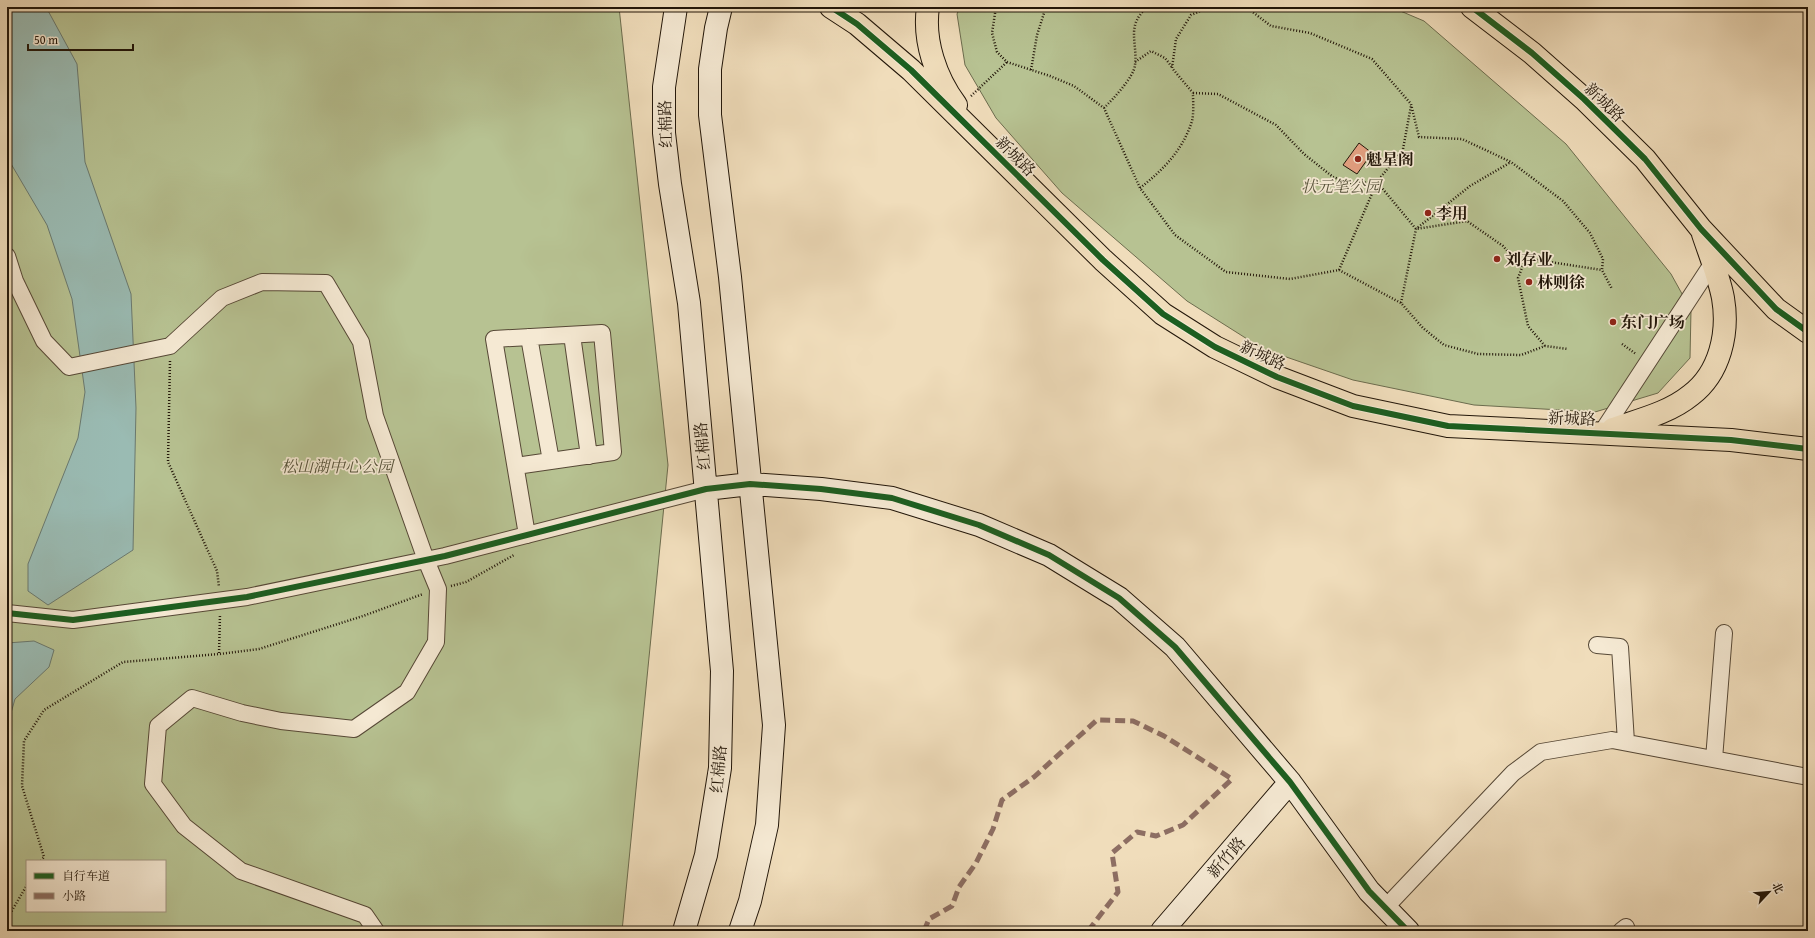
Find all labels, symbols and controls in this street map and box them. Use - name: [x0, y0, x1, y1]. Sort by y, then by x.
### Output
- scale bar: [28, 26, 133, 52]
- text: 50 m: [34, 31, 58, 48]
- street label: 新城路: [1579, 77, 1631, 127]
- street label: 红棉路: [652, 100, 678, 148]
- street label: 新城路: [991, 131, 1041, 181]
- place label: 魁星阁: [1366, 147, 1414, 171]
- marker: 魁星阁: [1353, 154, 1363, 164]
- park label: 状元笔公园: [1301, 174, 1384, 198]
- place label: 李用: [1436, 201, 1468, 225]
- marker: 李用: [1423, 208, 1433, 218]
- place label: 刘存业: [1505, 247, 1553, 271]
- marker: 刘存业: [1492, 254, 1502, 264]
- place label: 林则徐: [1537, 270, 1585, 294]
- marker: 林则徐: [1524, 277, 1534, 287]
- place label: 东门广场: [1621, 310, 1685, 334]
- marker: 东门广场: [1608, 317, 1618, 327]
- street label: 新城路: [1236, 334, 1290, 376]
- street label: 新城路: [1548, 405, 1596, 431]
- street label: 红棉路: [688, 421, 716, 471]
- park label: 松山湖中心公园: [281, 454, 396, 478]
- street label: 红棉路: [704, 744, 732, 794]
- street label: 新竹路: [1201, 831, 1251, 883]
- legend: [26, 860, 166, 912]
- text: 自行车道: [62, 867, 110, 884]
- north arrow: [1749, 872, 1789, 912]
- text: 北: [1768, 879, 1788, 896]
- text: 小路: [62, 887, 86, 904]

